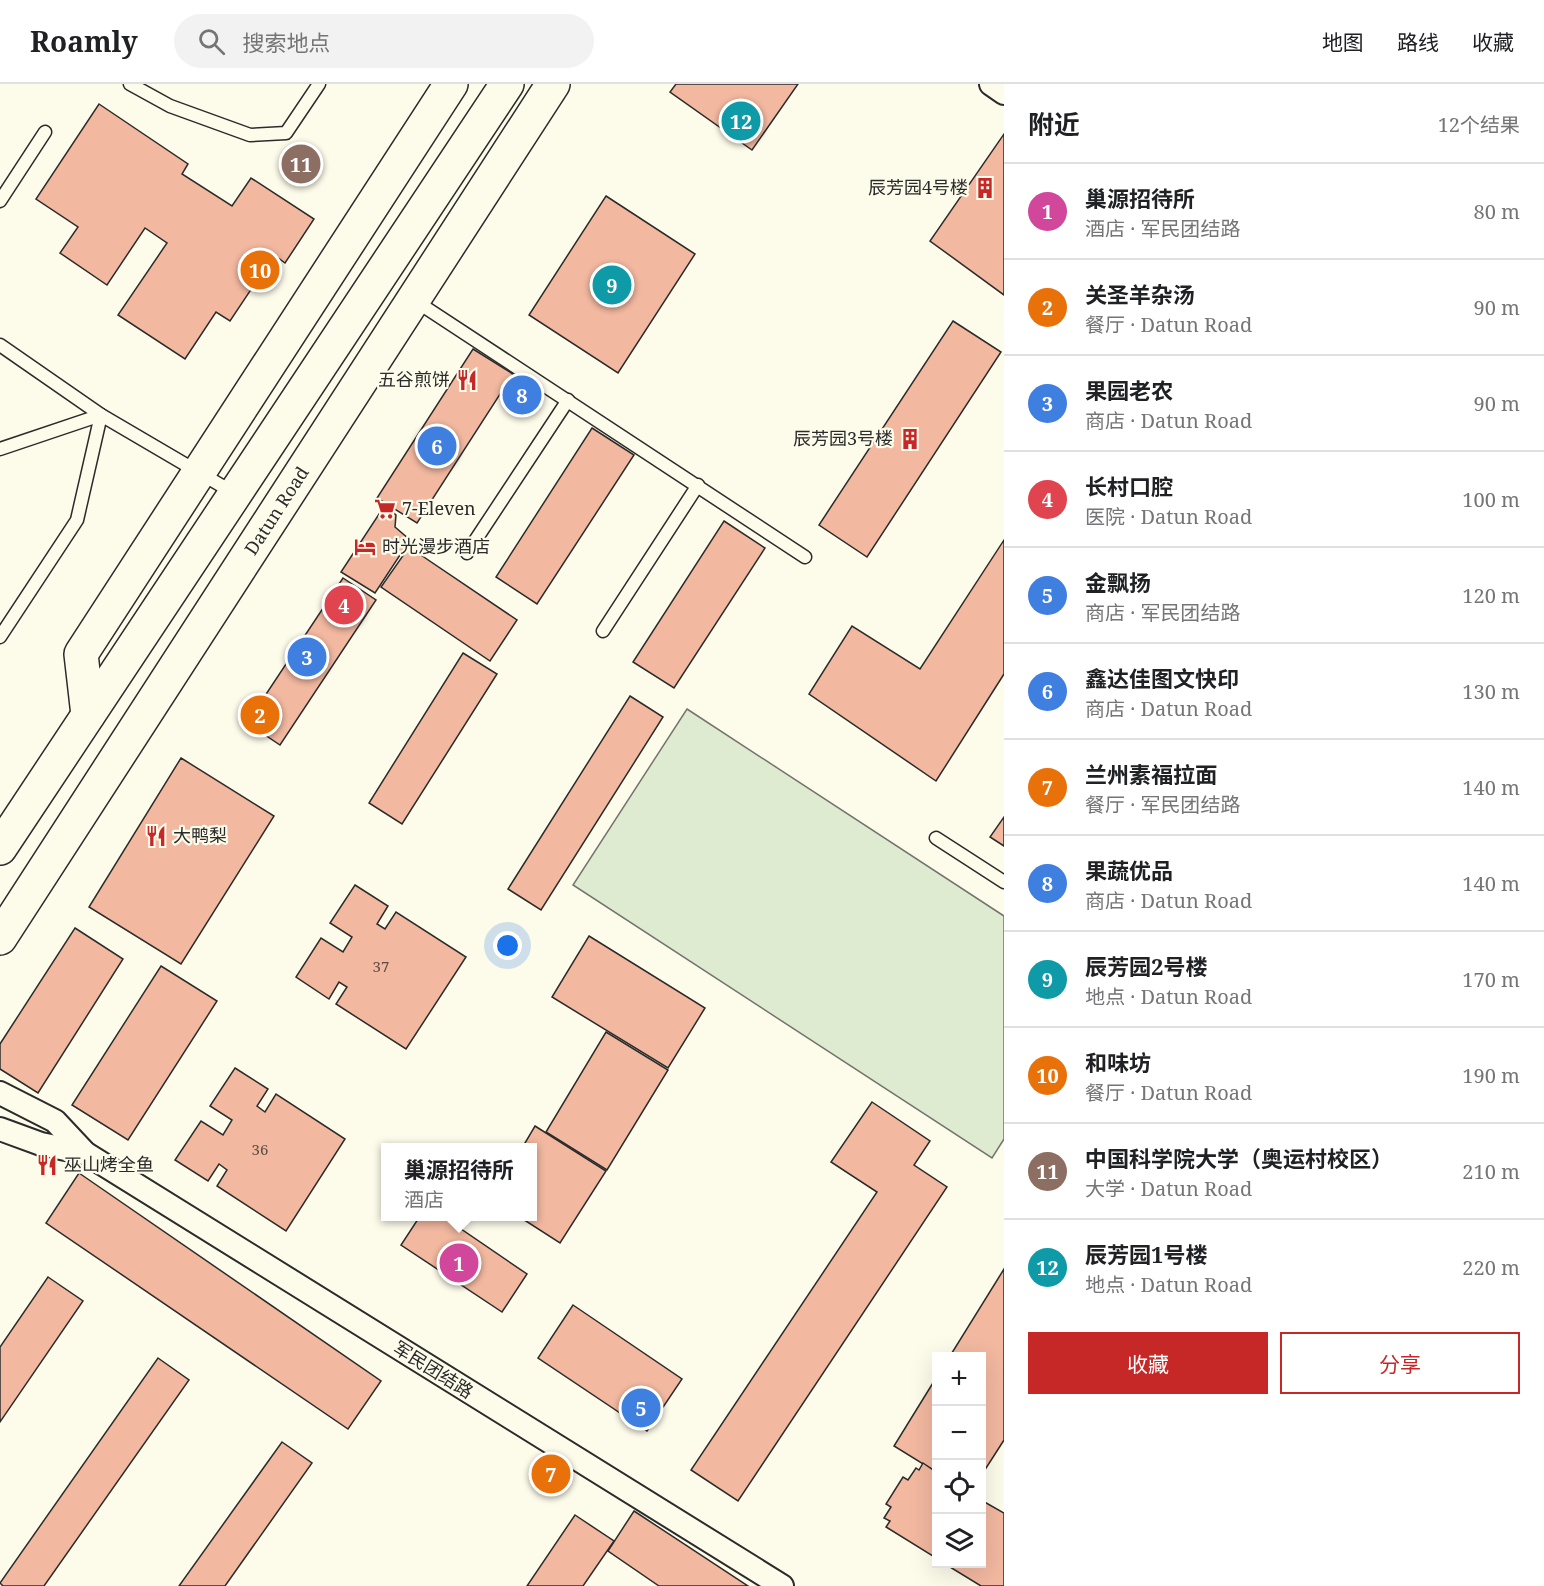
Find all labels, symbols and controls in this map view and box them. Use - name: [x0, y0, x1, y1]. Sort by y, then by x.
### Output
- search box: [174, 14, 594, 68]
- text: Roamly: [30, 22, 138, 60]
- icon: search: [195, 25, 228, 58]
- text: 搜索地点: [243, 27, 331, 57]
- text: 地图: [1322, 28, 1364, 56]
- text: 路线: [1397, 28, 1439, 56]
- text: 收藏: [1472, 28, 1514, 56]
- pin: 12: [722, 99, 760, 144]
- text: 附近: [1028, 106, 1080, 142]
- text: 12个结果: [1438, 111, 1520, 138]
- pin: 11: [282, 142, 320, 187]
- place label: 辰芳园4号楼: [868, 175, 968, 199]
- building icon: 辰芳园4号楼: [973, 176, 997, 200]
- text: 巢源招待所: [1085, 183, 1195, 213]
- text: 1: [1042, 198, 1053, 225]
- text: 80 m: [1474, 198, 1520, 225]
- text: 酒店 · 军民团结路: [1085, 215, 1240, 242]
- pin: 10: [240, 248, 280, 292]
- pin: 9: [592, 262, 632, 308]
- text: 关圣羊杂汤: [1085, 279, 1195, 309]
- text: 2: [1042, 294, 1053, 321]
- text: 90 m: [1474, 294, 1520, 321]
- text: 餐厅 · Datun Road: [1085, 311, 1252, 338]
- place label: 五谷煎饼: [378, 367, 450, 391]
- restaurant icon: 五谷煎饼: [455, 368, 479, 392]
- pin: 8: [502, 372, 542, 418]
- text: 果园老农: [1085, 375, 1173, 405]
- text: 3: [1042, 390, 1053, 417]
- text: 90 m: [1474, 390, 1520, 417]
- text: 商店 · Datun Road: [1085, 407, 1252, 434]
- pin: 6: [418, 424, 456, 469]
- place label: 辰芳园3号楼: [793, 426, 893, 450]
- building icon: 辰芳园3号楼: [898, 427, 922, 451]
- street label: Datun Road: [239, 462, 314, 559]
- text: 长村口腔: [1085, 471, 1173, 501]
- text: 4: [1042, 486, 1053, 513]
- text: 100 m: [1462, 486, 1520, 513]
- place label: 7-Eleven: [402, 496, 476, 520]
- supermarket icon: 7-Eleven: [373, 497, 397, 521]
- text: 医院 · Datun Road: [1085, 503, 1252, 530]
- place label: 时光漫步酒店: [382, 534, 490, 558]
- hotel icon: 时光漫步酒店: [353, 535, 377, 559]
- text: 金飘扬: [1085, 567, 1151, 597]
- pin: 4: [324, 582, 364, 628]
- text: 5: [1042, 582, 1053, 609]
- text: 120 m: [1462, 582, 1520, 609]
- text: 商店 · 军民团结路: [1085, 599, 1240, 626]
- pin: 3: [288, 634, 326, 680]
- text: 鑫达佳图文快印: [1085, 663, 1239, 693]
- text: 6: [1042, 678, 1053, 705]
- text: 130 m: [1462, 678, 1520, 705]
- pin: 2: [240, 692, 280, 738]
- text: 商店 · Datun Road: [1085, 695, 1252, 722]
- text: 兰州素福拉面: [1085, 759, 1217, 789]
- text: 7: [1042, 774, 1053, 801]
- text: 140 m: [1462, 774, 1520, 801]
- text: 餐厅 · 军民团结路: [1085, 791, 1240, 818]
- place label: 大鸭梨: [173, 823, 227, 847]
- restaurant icon: 大鸭梨: [144, 824, 168, 848]
- text: 果蔬优品: [1085, 855, 1173, 885]
- text: 8: [1042, 870, 1053, 897]
- text: 140 m: [1462, 870, 1520, 897]
- text: 商店 · Datun Road: [1085, 887, 1252, 914]
- your location: [493, 931, 522, 960]
- text: 辰芳园2号楼: [1085, 951, 1207, 981]
- house number: 37: [373, 956, 389, 976]
- text: 9: [1042, 966, 1053, 993]
- text: 170 m: [1462, 966, 1520, 993]
- text: 地点 · Datun Road: [1085, 983, 1252, 1010]
- text: 和味坊: [1085, 1047, 1151, 1077]
- text: 10: [1036, 1062, 1059, 1089]
- text: 190 m: [1462, 1062, 1520, 1089]
- text: 餐厅 · Datun Road: [1085, 1079, 1252, 1106]
- house number: 36: [252, 1139, 268, 1159]
- popup: [381, 1143, 537, 1221]
- text: 中国科学院大学（奥运村校区）: [1085, 1143, 1393, 1173]
- place label: 巫山烤全鱼: [64, 1152, 154, 1176]
- restaurant icon: 巫山烤全鱼: [35, 1153, 59, 1177]
- text: 巢源招待所: [404, 1154, 514, 1184]
- text: 11: [1036, 1158, 1059, 1185]
- text: 210 m: [1462, 1158, 1520, 1185]
- text: 大学 · Datun Road: [1085, 1175, 1252, 1202]
- text: 酒店: [404, 1186, 444, 1213]
- text: 辰芳园1号楼: [1085, 1239, 1207, 1269]
- pin: 1: [440, 1240, 478, 1286]
- text: 12: [1036, 1254, 1059, 1281]
- text: 220 m: [1462, 1254, 1520, 1281]
- text: 地点 · Datun Road: [1085, 1271, 1252, 1298]
- button: 收藏: [1028, 1332, 1268, 1394]
- button: 分享: [1280, 1332, 1520, 1394]
- street label: 军民团结路: [389, 1335, 478, 1403]
- map controls: [932, 1352, 986, 1568]
- button: +: [932, 1352, 986, 1406]
- pin: 5: [622, 1386, 660, 1430]
- button: −: [932, 1406, 986, 1460]
- pin: 7: [532, 1452, 570, 1496]
- button: locate: [932, 1460, 986, 1514]
- button: layers: [932, 1514, 986, 1568]

